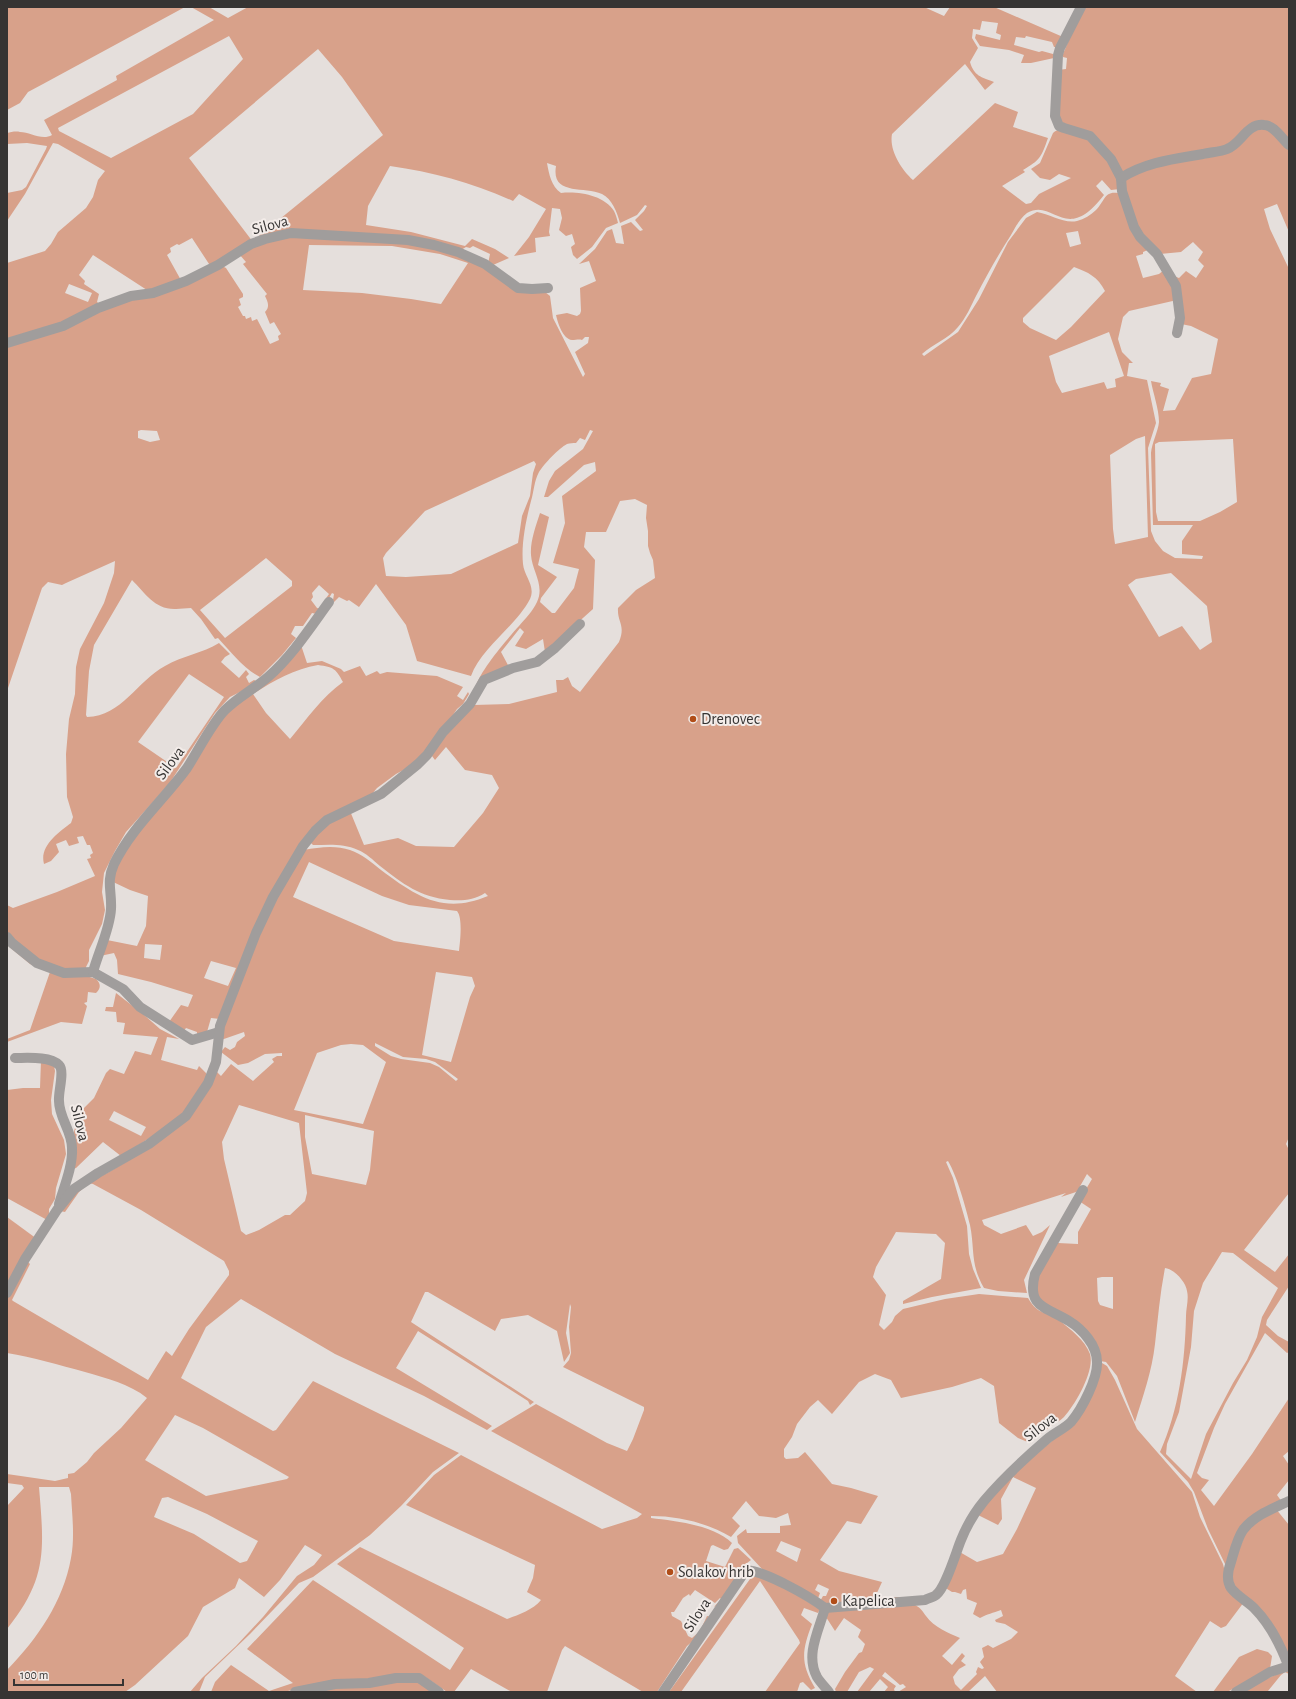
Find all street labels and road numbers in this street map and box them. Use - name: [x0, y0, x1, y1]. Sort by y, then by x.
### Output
- street label: Silova: [250, 212, 290, 238]
- street label: Silova: [153, 743, 187, 783]
- street label: Silova: [68, 1103, 92, 1143]
- street label: Silova: [1021, 1409, 1059, 1445]
- street label: Silova: [680, 1595, 714, 1635]

